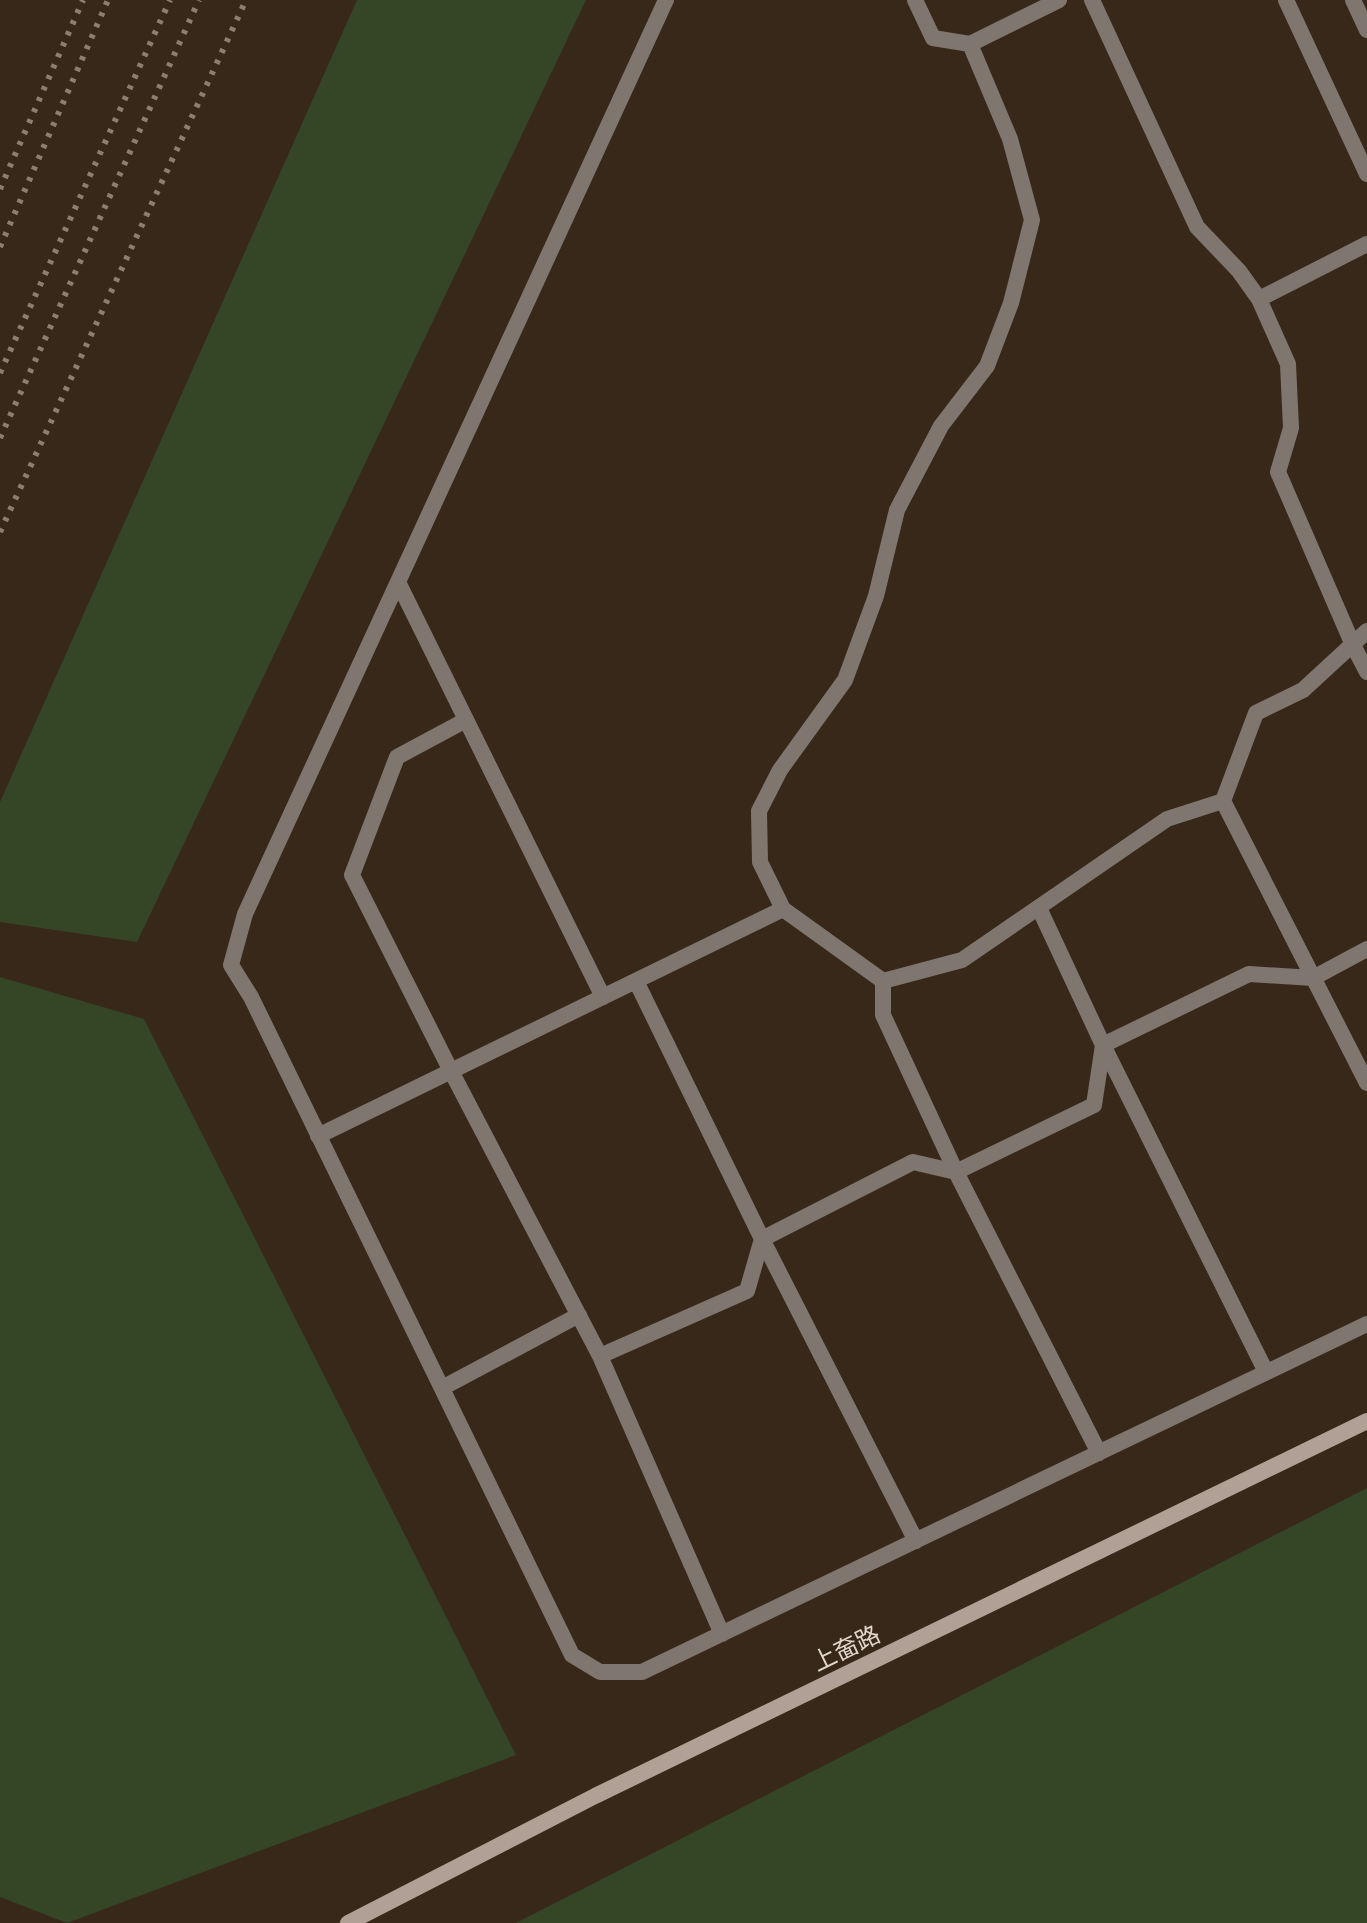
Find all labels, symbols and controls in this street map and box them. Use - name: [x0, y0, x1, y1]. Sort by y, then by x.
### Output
- street label: 上奤路: [808, 1620, 884, 1676]

